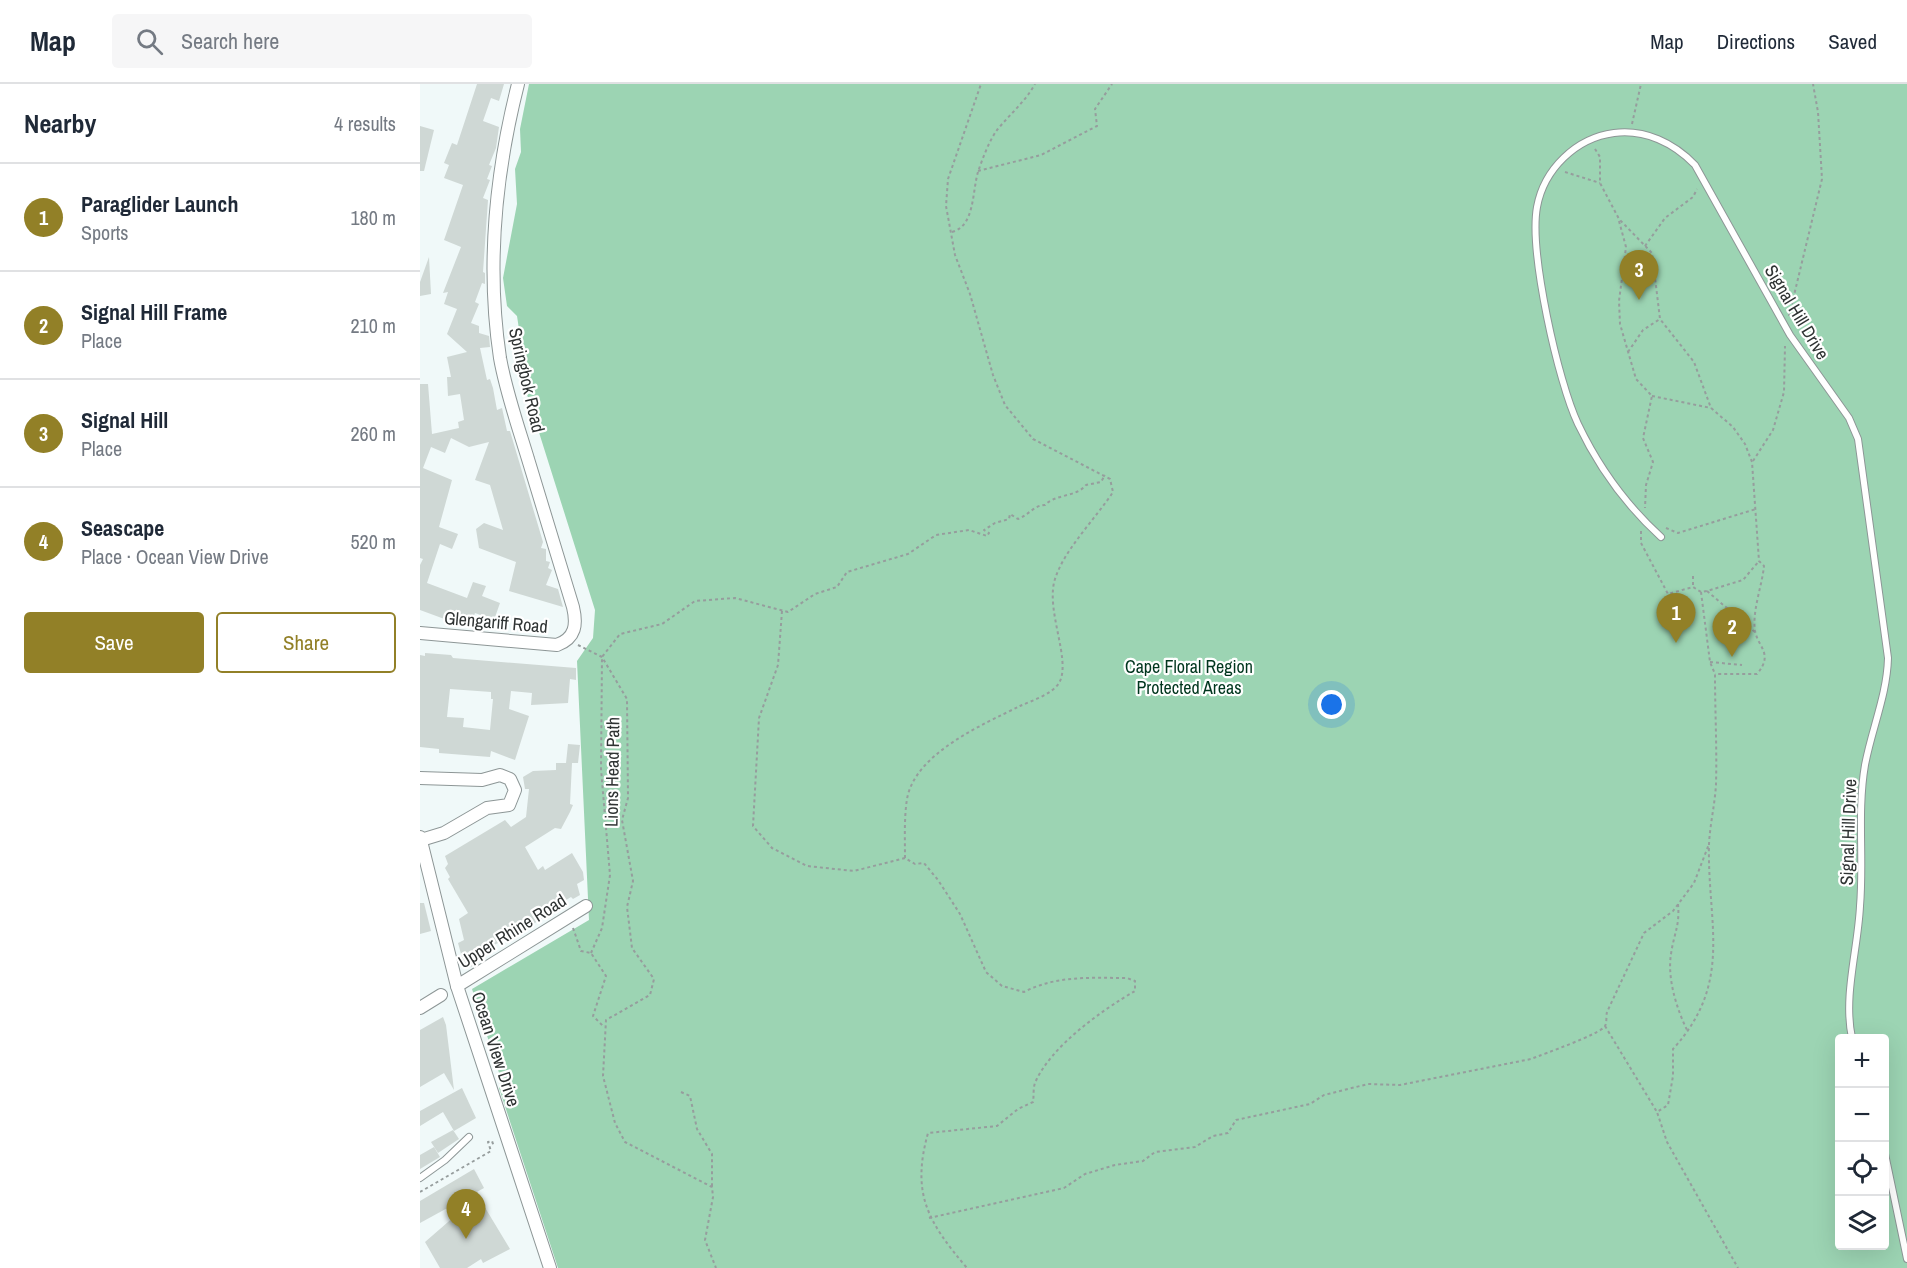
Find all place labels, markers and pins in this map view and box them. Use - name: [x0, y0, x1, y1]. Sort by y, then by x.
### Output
- pin: 3: [1620, 250, 1658, 300]
- pin: 1: [1656, 594, 1696, 643]
- pin: 2: [1712, 608, 1752, 657]
- pin: 4: [446, 1190, 486, 1239]

